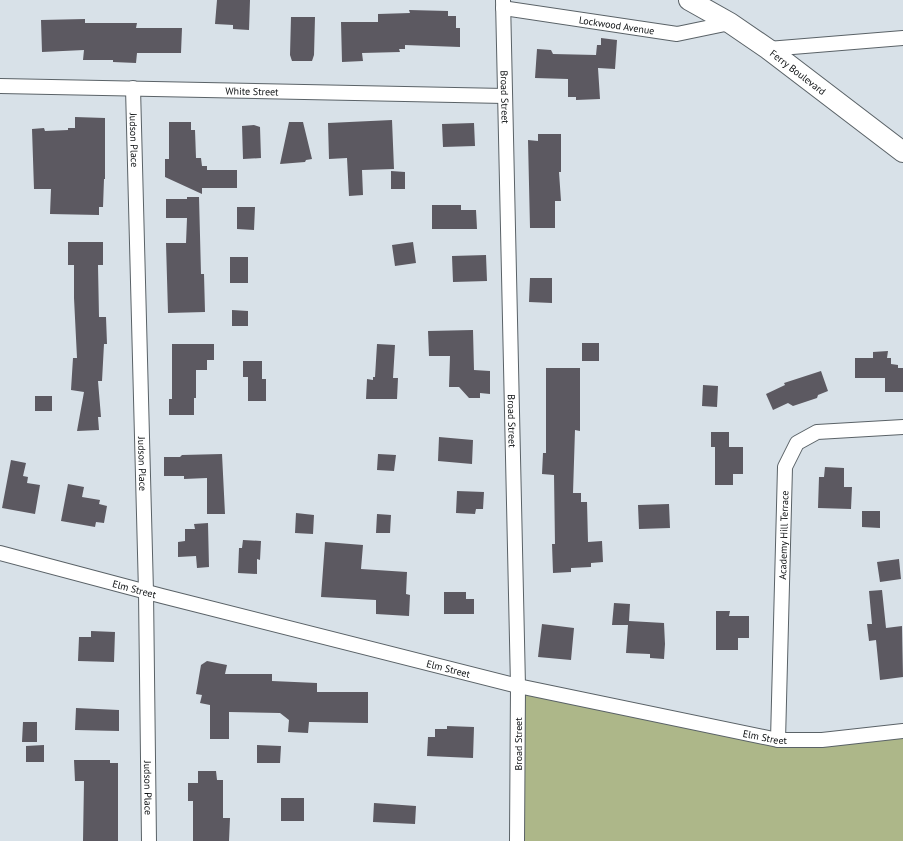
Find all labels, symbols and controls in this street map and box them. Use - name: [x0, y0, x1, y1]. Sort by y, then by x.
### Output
- street label: Lockwood Avenue: [578, 13, 655, 37]
- street label: Ferry Boulevard: [768, 47, 829, 98]
- street label: Broad Street: [498, 70, 512, 124]
- street label: White Street: [225, 84, 279, 98]
- street label: Judson Place: [127, 112, 142, 167]
- street label: Broad Street: [505, 394, 519, 448]
- street label: Judson Place: [135, 436, 150, 491]
- street label: Academy Hill Terrace: [776, 490, 791, 580]
- street label: Elm Street: [111, 577, 158, 601]
- street label: Elm Street: [425, 657, 472, 680]
- street label: Broad Street: [512, 717, 525, 771]
- street label: Elm Street: [742, 726, 788, 747]
- street label: Judson Place: [142, 760, 155, 815]

